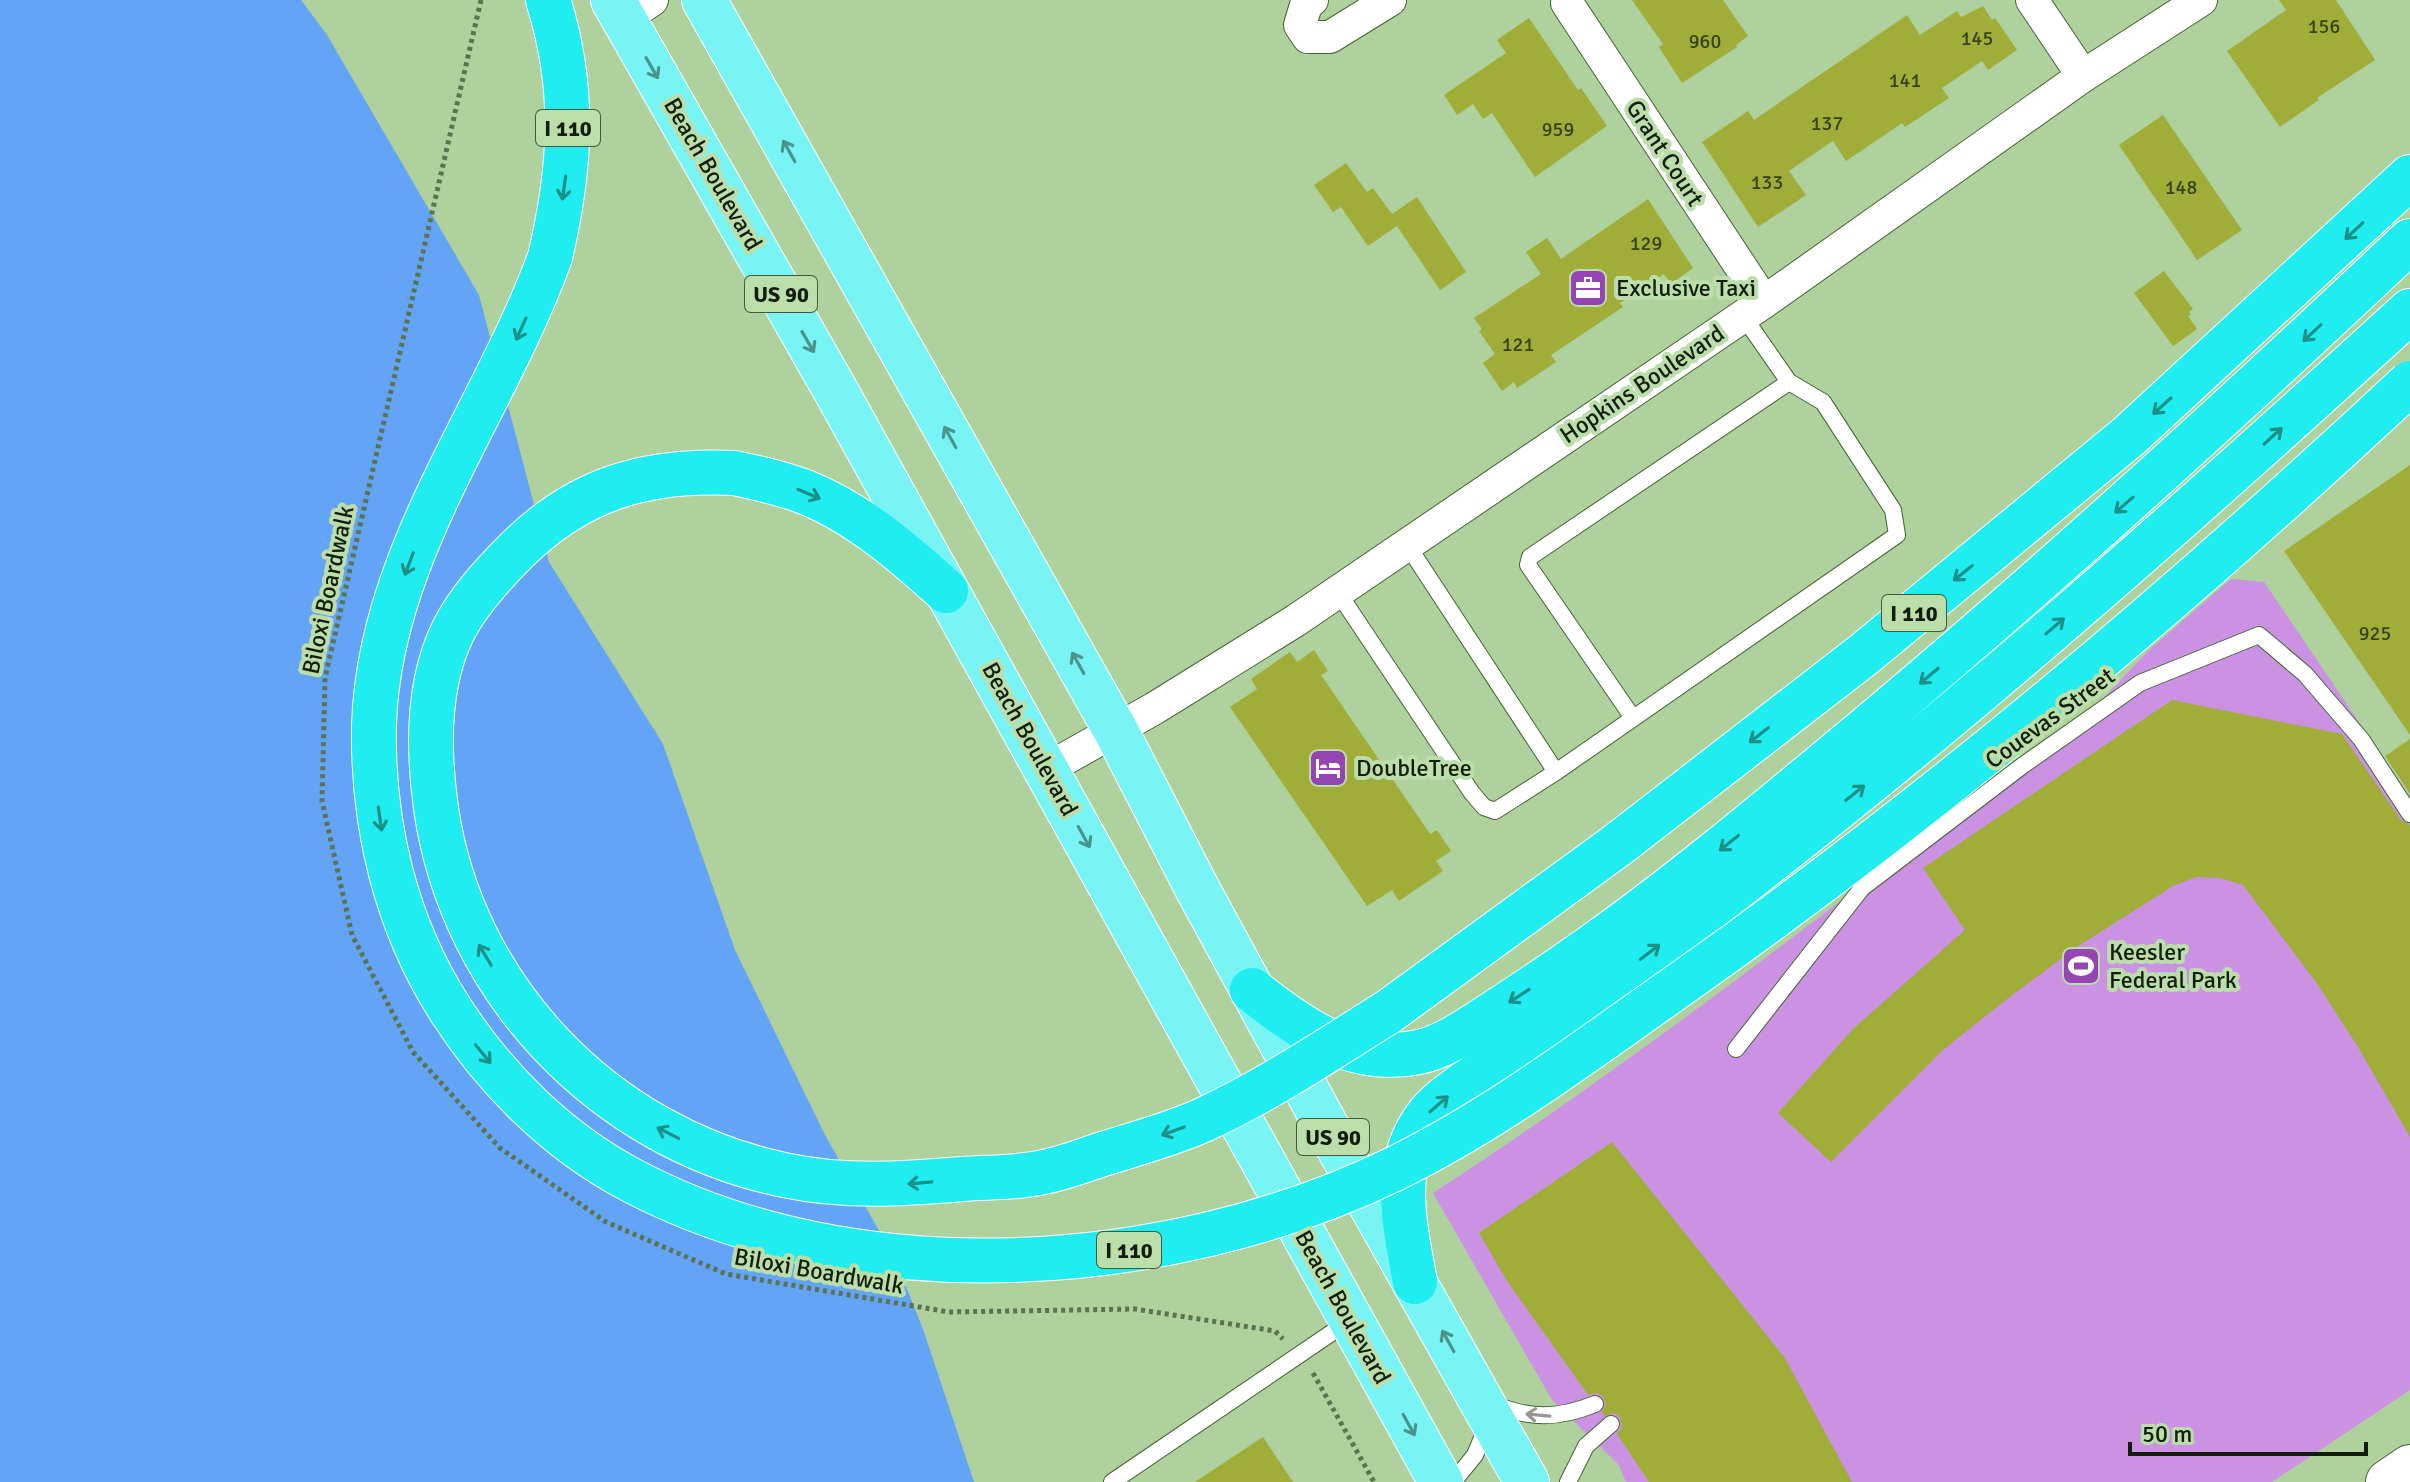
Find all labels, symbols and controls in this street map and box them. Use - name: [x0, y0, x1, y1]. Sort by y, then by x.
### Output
- house number: 156: [2308, 14, 2340, 39]
- house number: 145: [1961, 26, 1993, 51]
- house number: 960: [1689, 29, 1721, 54]
- one-way arrow: [645, 55, 660, 79]
- house number: 141: [1889, 68, 1921, 93]
- street label: Beach Boulevard: [657, 92, 769, 256]
- street label: Grant Court: [1620, 94, 1710, 212]
- road number: I 110: [536, 110, 600, 146]
- house number: 137: [1811, 111, 1843, 136]
- house number: 959: [1542, 117, 1574, 142]
- one-way arrow: [781, 140, 797, 163]
- house number: 133: [1751, 170, 1783, 195]
- one-way arrow: [556, 174, 571, 200]
- house number: 148: [2165, 175, 2197, 200]
- one-way arrow: [2344, 221, 2364, 239]
- house number: 129: [1630, 231, 1662, 256]
- office icon: Exclusive Taxi: [1567, 267, 1609, 309]
- place label: Exclusive Taxi: [1616, 273, 1756, 303]
- road number: US 90: [745, 276, 817, 312]
- one-way arrow: [513, 317, 528, 341]
- street label: Hopkins Boulevard: [1554, 318, 1730, 450]
- one-way arrow: [2303, 323, 2323, 341]
- one-way arrow: [800, 330, 816, 353]
- house number: 121: [1502, 332, 1534, 357]
- one-way arrow: [2152, 397, 2172, 416]
- one-way arrow: [942, 426, 958, 449]
- one-way arrow: [2263, 427, 2283, 445]
- one-way arrow: [796, 488, 820, 503]
- one-way arrow: [2115, 496, 2135, 514]
- street label: Biloxi Boardwalk: [295, 503, 361, 677]
- one-way arrow: [401, 551, 416, 576]
- one-way arrow: [1953, 564, 1973, 582]
- road number: I 110: [1882, 595, 1946, 631]
- one-way arrow: [2044, 617, 2064, 635]
- house number: 925: [2359, 621, 2391, 646]
- one-way arrow: [1070, 652, 1086, 675]
- street label: Beach Boulevard: [975, 657, 1085, 821]
- street label: Couevas Street: [1979, 661, 2121, 775]
- one-way arrow: [1919, 667, 1940, 685]
- one-way arrow: [1749, 727, 1770, 744]
- hotel icon: DoubleTree: [1307, 747, 1349, 789]
- place label: DoubleTree: [1356, 753, 1472, 783]
- one-way arrow: [1845, 784, 1865, 802]
- one-way arrow: [373, 805, 388, 832]
- one-way arrow: [1077, 825, 1093, 848]
- one-way arrow: [1719, 834, 1740, 851]
- place label: Keesler Federal Park: [2109, 937, 2237, 995]
- one-way arrow: [1638, 943, 1660, 960]
- one-way arrow: [477, 944, 493, 967]
- sports icon: Keesler Federal Park: [2060, 945, 2102, 987]
- one-way arrow: [1508, 988, 1531, 1004]
- one-way arrow: [474, 1043, 491, 1064]
- one-way arrow: [1429, 1095, 1449, 1113]
- road number: US 90: [1297, 1119, 1369, 1155]
- one-way arrow: [657, 1125, 681, 1141]
- one-way arrow: [1161, 1125, 1186, 1139]
- one-way arrow: [907, 1176, 934, 1191]
- street label: Beach Boulevard: [1288, 1225, 1398, 1389]
- road number: I 110: [1097, 1232, 1161, 1268]
- street label: Biloxi Boardwalk: [732, 1241, 906, 1301]
- one-way arrow: [1440, 1329, 1455, 1353]
- scale bar: [2130, 1406, 2366, 1456]
- one-way arrow: [1525, 1407, 1552, 1422]
- one-way arrow: [1401, 1413, 1417, 1436]
- text: 50 m: [2142, 1419, 2192, 1449]

